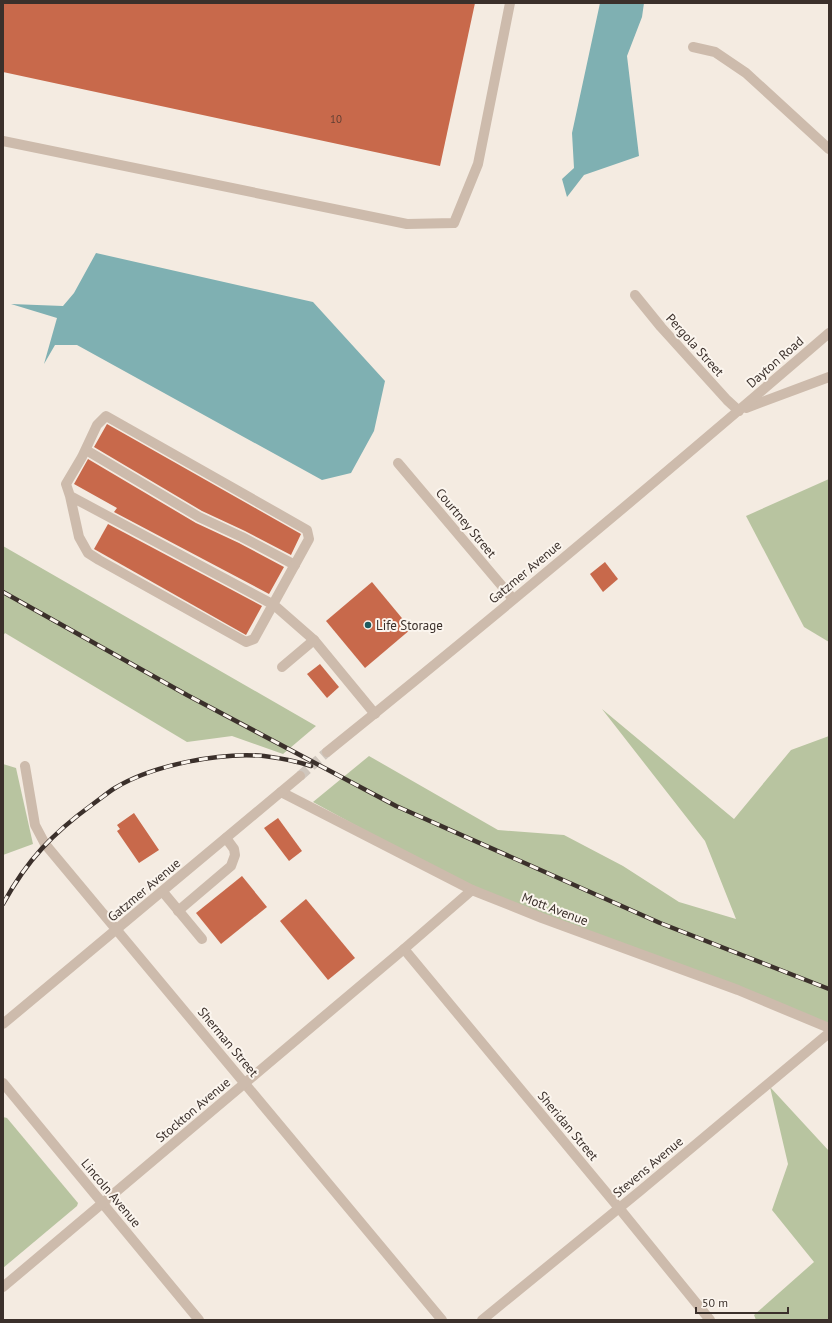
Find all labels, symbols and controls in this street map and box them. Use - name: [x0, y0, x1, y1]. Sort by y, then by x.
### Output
- house number: 10: [330, 112, 342, 126]
- street label: Pergola Street: [662, 310, 728, 380]
- street label: Dayton Road: [743, 333, 807, 391]
- street label: Courtney Street: [432, 485, 500, 562]
- street label: Gatzmer Avenue: [485, 537, 565, 607]
- place label: Life Storage: [376, 617, 443, 634]
- marker: Life Storage: [363, 620, 373, 630]
- street label: Gatzmer Avenue: [104, 855, 184, 925]
- street label: Mott Avenue: [519, 889, 591, 929]
- street label: Sherman Street: [194, 1004, 262, 1081]
- street label: Stockton Avenue: [152, 1074, 234, 1146]
- street label: Sheridan Street: [534, 1088, 602, 1165]
- street label: Stevens Avenue: [609, 1133, 687, 1201]
- street label: Lincoln Avenue: [77, 1155, 145, 1231]
- scale bar: [696, 1289, 788, 1315]
- text: 50 m: [702, 1295, 728, 1310]

